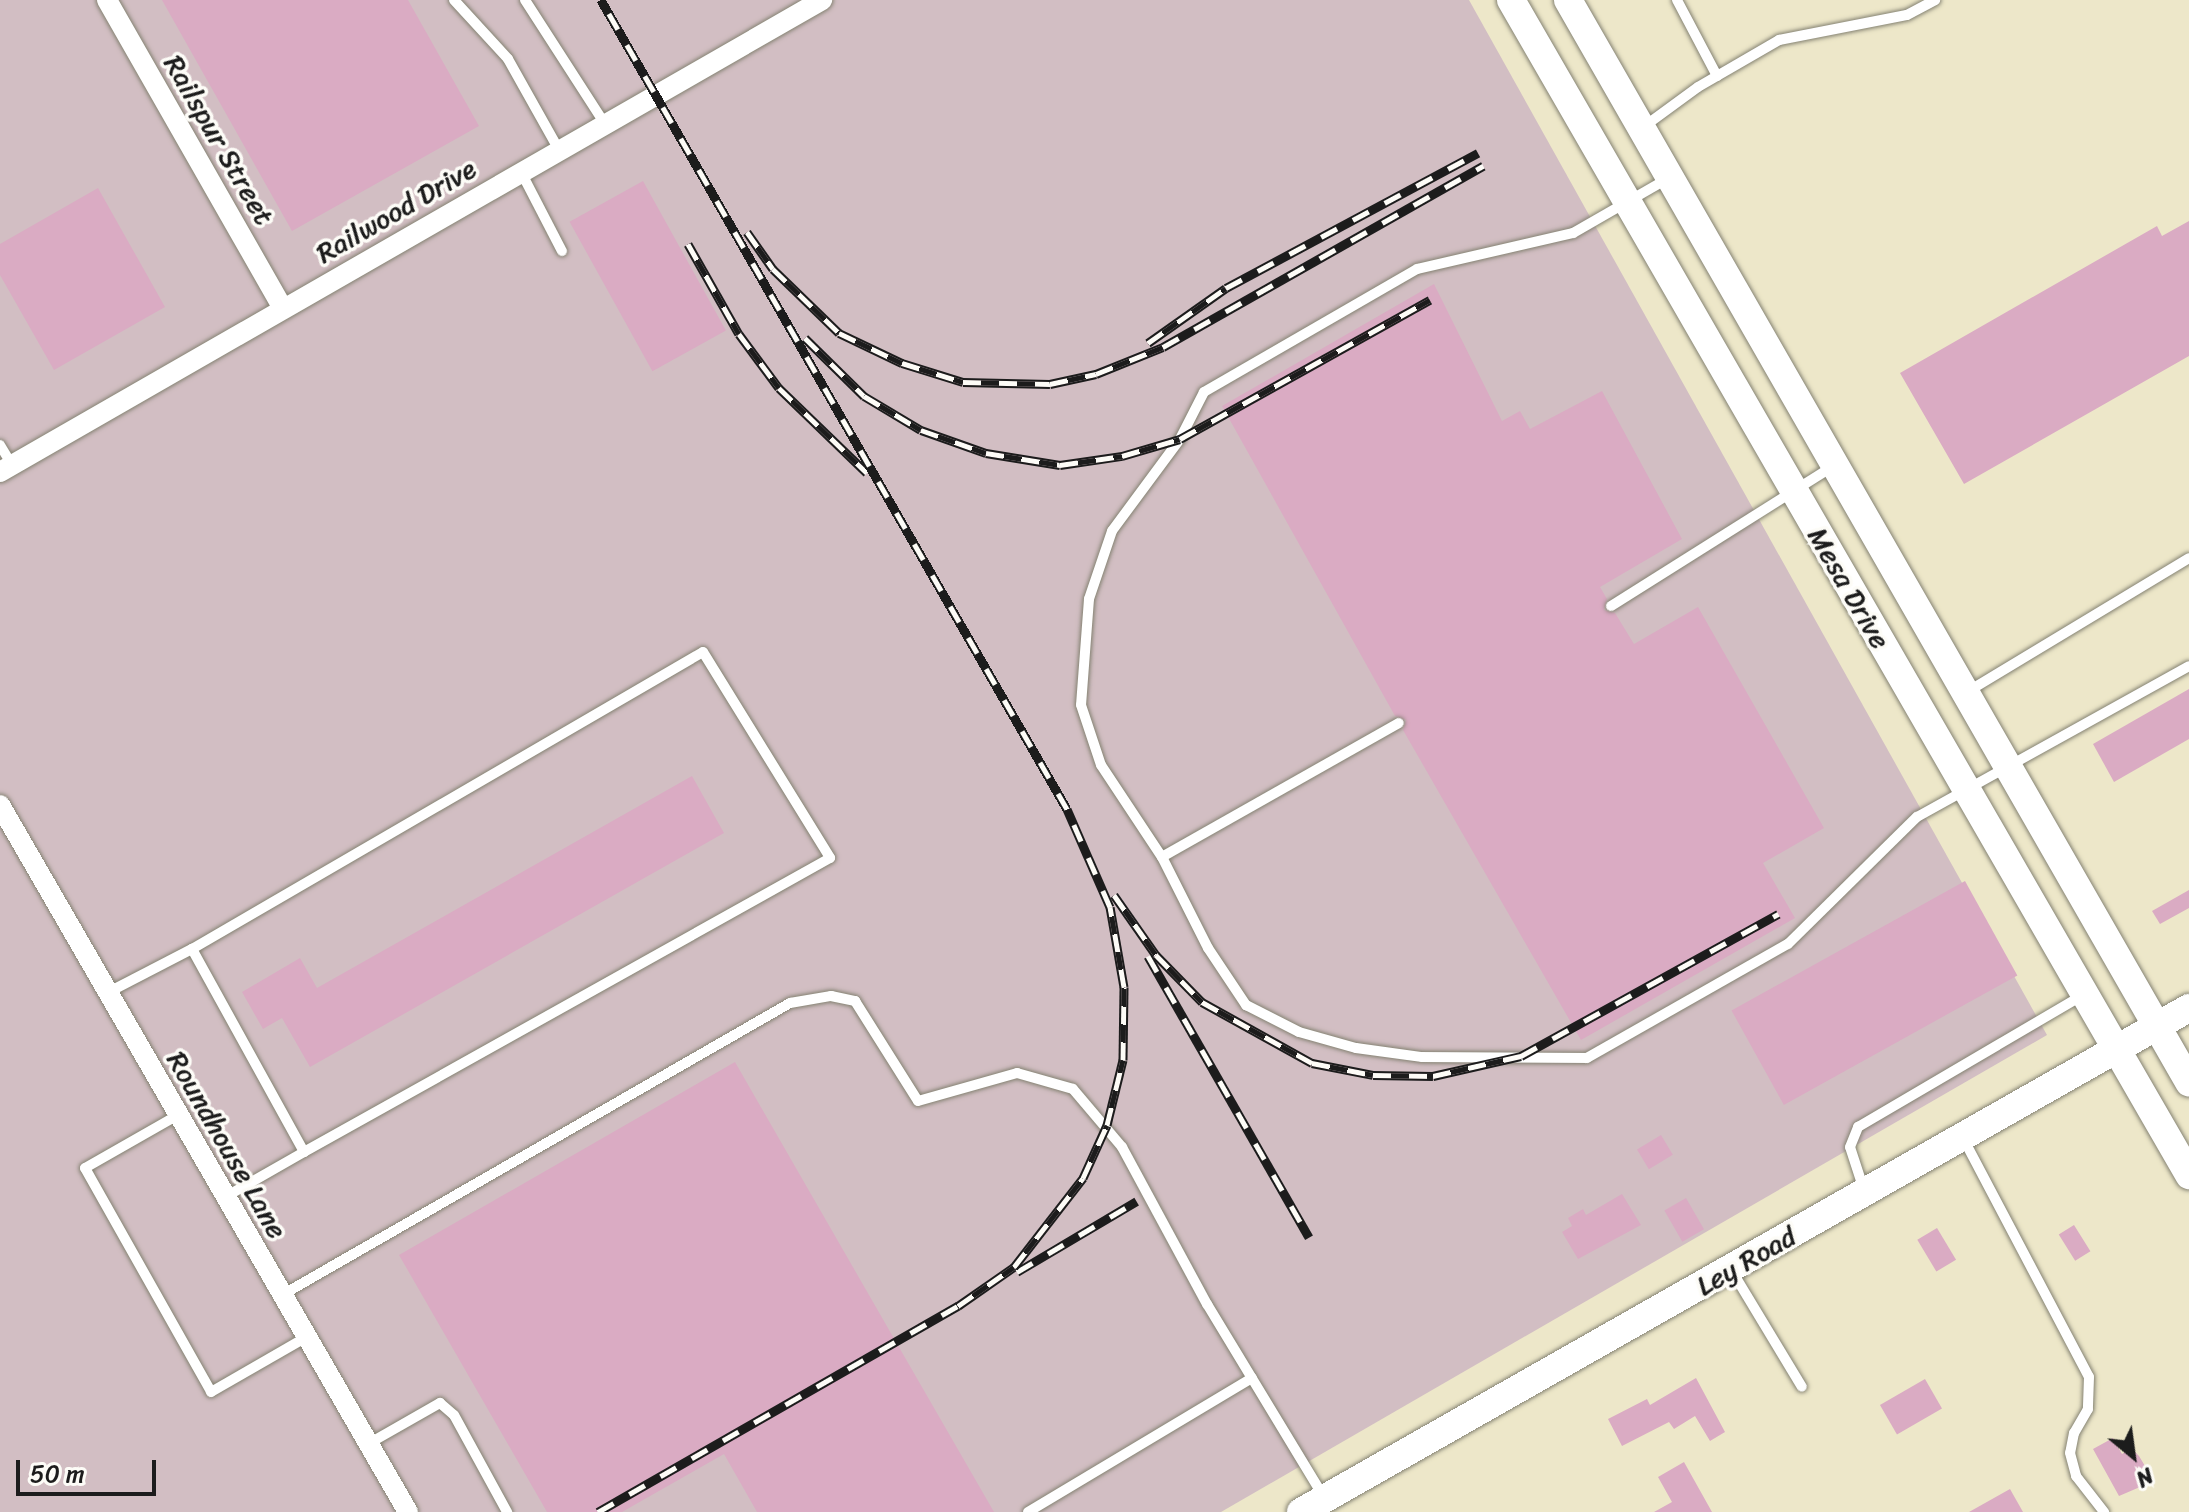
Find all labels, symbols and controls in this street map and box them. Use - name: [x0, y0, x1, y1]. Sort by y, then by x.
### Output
- street label: Railspur Street: [157, 50, 281, 230]
- street label: Railwood Drive: [310, 152, 482, 270]
- street label: Mesa Drive: [1801, 521, 1897, 655]
- street label: Roundhouse Lane: [160, 1045, 294, 1245]
- street label: Ley Road: [1690, 1219, 1802, 1303]
- north arrow: [2093, 1416, 2173, 1496]
- scale bar: [20, 1444, 160, 1494]
- text: 50 m: [30, 1453, 85, 1495]
- text: N: [2129, 1457, 2161, 1498]

